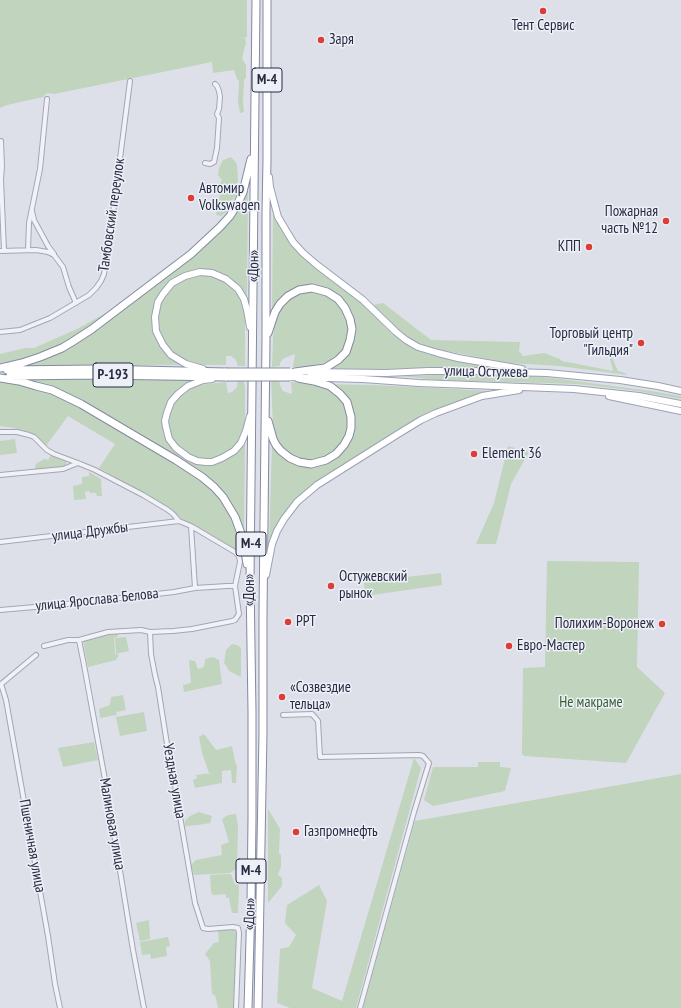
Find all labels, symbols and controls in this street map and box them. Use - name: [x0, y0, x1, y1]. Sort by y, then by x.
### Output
- marker: Тент Сервис: [538, 6, 548, 16]
- place label: Тент Сервис: [512, 17, 574, 35]
- place label: Заря: [329, 31, 354, 49]
- marker: Заря: [316, 35, 326, 45]
- road number: М-4: [252, 68, 282, 92]
- street label: Тамбовский переулок: [95, 157, 129, 273]
- place label: Автомир Volkswagen: [199, 180, 260, 215]
- marker: Автомир Volkswagen: [186, 193, 196, 203]
- place label: Пожарная часть №12: [601, 203, 658, 238]
- marker: Пожарная часть №12: [661, 216, 671, 226]
- place label: КПП: [558, 238, 581, 256]
- marker: КПП: [584, 242, 594, 252]
- street label: «Дон»: [245, 250, 263, 282]
- place label: Торговый центр "Гильдия": [550, 325, 633, 360]
- marker: Торговый центр "Гильдия": [636, 338, 646, 348]
- street label: улица Остужева: [444, 362, 528, 382]
- road number: Р-193: [93, 363, 133, 387]
- place label: Element 36: [482, 445, 541, 463]
- marker: Element 36: [469, 449, 479, 459]
- street label: улица Дружбы: [51, 518, 129, 546]
- road number: М-4: [236, 532, 266, 556]
- place label: Остужевский рынок: [339, 568, 407, 603]
- street label: «Дон»: [241, 574, 259, 606]
- marker: Остужевский рынок: [326, 581, 336, 591]
- street label: улица Ярослава Белова: [35, 585, 159, 615]
- place label: РРТ: [296, 613, 316, 631]
- place label: Полихим-Воронеж: [555, 615, 654, 633]
- marker: РРТ: [283, 617, 293, 627]
- marker: Полихим-Воронеж: [657, 619, 667, 629]
- place label: Евро-Мастер: [517, 637, 585, 655]
- marker: Евро-Мастер: [504, 641, 514, 651]
- place label: «Созвездие тельца»: [290, 679, 351, 714]
- marker: «Созвездие тельца»: [277, 692, 287, 702]
- park label: Не макраме: [559, 694, 623, 712]
- street label: Уездная улица: [159, 742, 189, 820]
- street label: Малиновая улица: [95, 777, 129, 871]
- street label: Пшеничная улица: [15, 798, 49, 894]
- place label: Газпромнефть: [304, 823, 378, 841]
- marker: Газпромнефть: [291, 827, 301, 837]
- road number: М-4: [236, 859, 266, 883]
- street label: «Дон»: [240, 897, 260, 931]

